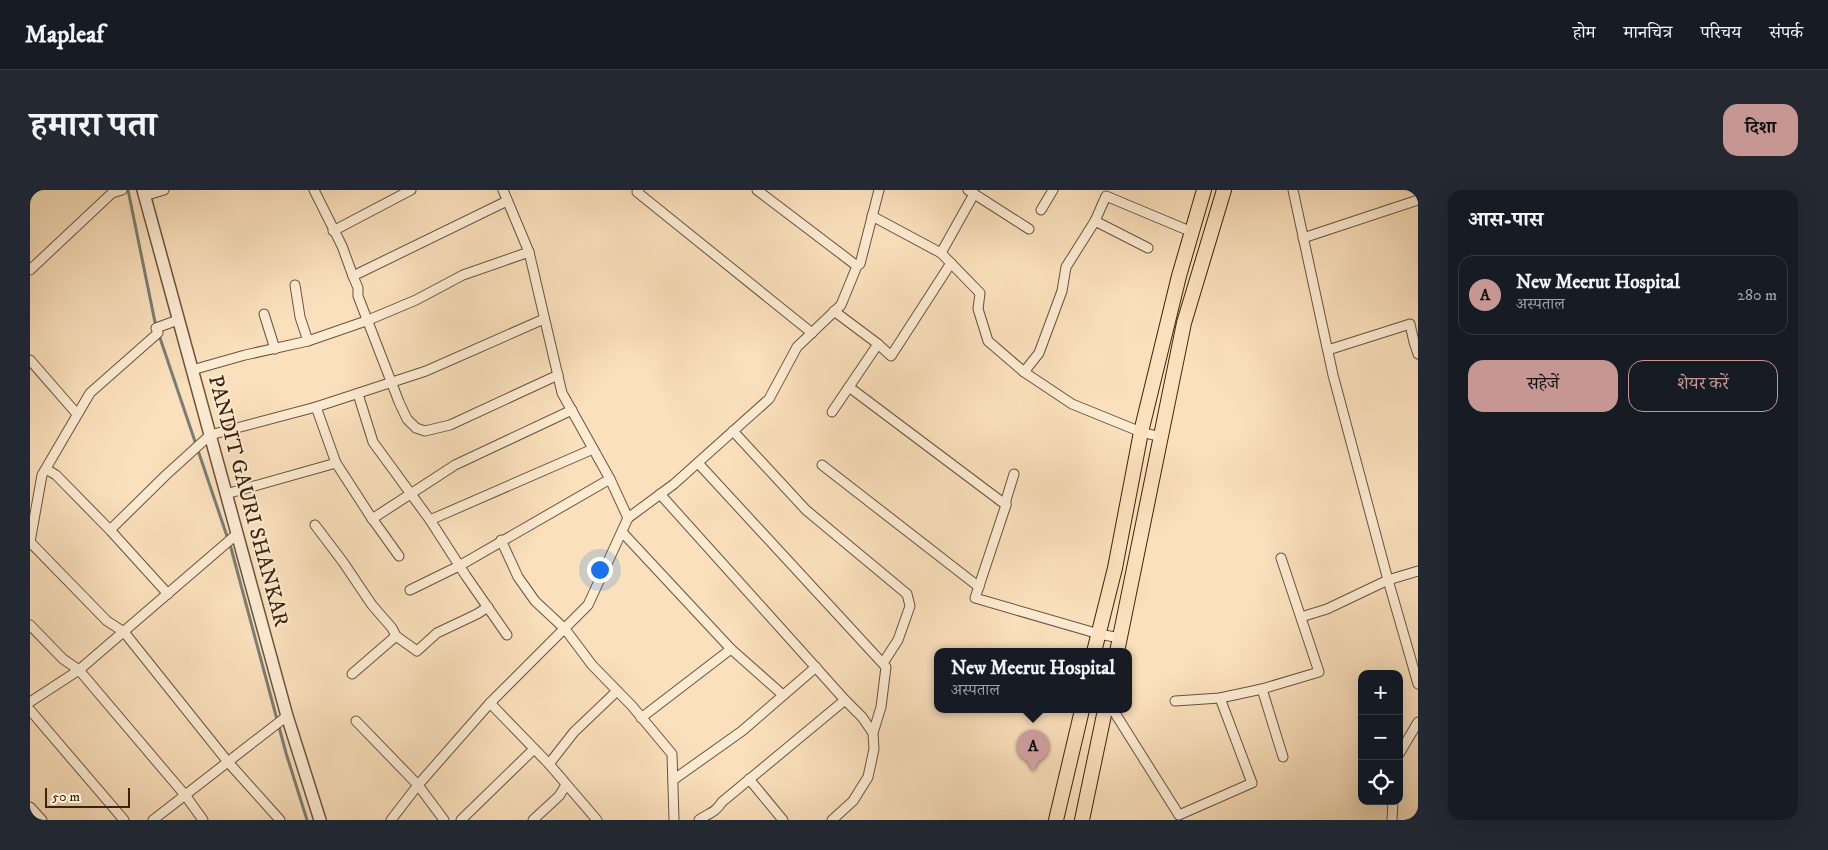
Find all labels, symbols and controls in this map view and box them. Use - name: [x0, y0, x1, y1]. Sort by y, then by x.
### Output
- text: Mapleaf: [25, 20, 104, 50]
- text: होम: [1573, 22, 1596, 44]
- text: मानचित्र: [1624, 22, 1672, 44]
- text: परिचय: [1700, 22, 1741, 44]
- text: संपर्क: [1769, 22, 1803, 44]
- text: हमारा पता: [30, 104, 157, 148]
- button: दिशा: [1723, 104, 1798, 156]
- text: आस-पास: [1468, 207, 1543, 233]
- text: New Meerut Hospital: [1516, 271, 1680, 294]
- text: A: [1480, 285, 1490, 305]
- text: 280 m: [1737, 285, 1777, 305]
- text: अस्पताल: [1516, 294, 1565, 314]
- button: सहेजें: [1468, 360, 1618, 412]
- button: शेयर करें: [1628, 360, 1778, 412]
- street label: PANDIT GAURI SHANKAR: [202, 373, 294, 630]
- your location: [587, 557, 613, 583]
- popup: [934, 648, 1132, 713]
- text: New Meerut Hospital: [951, 657, 1115, 680]
- map controls: [1358, 670, 1403, 805]
- button: +: [1358, 670, 1403, 715]
- text: अस्पताल: [951, 680, 1000, 700]
- button: −: [1358, 715, 1403, 760]
- pin: A: [1017, 730, 1049, 771]
- button: locate: [1358, 760, 1403, 805]
- scale bar: [45, 785, 130, 808]
- text: 50 m: [52, 788, 80, 806]

